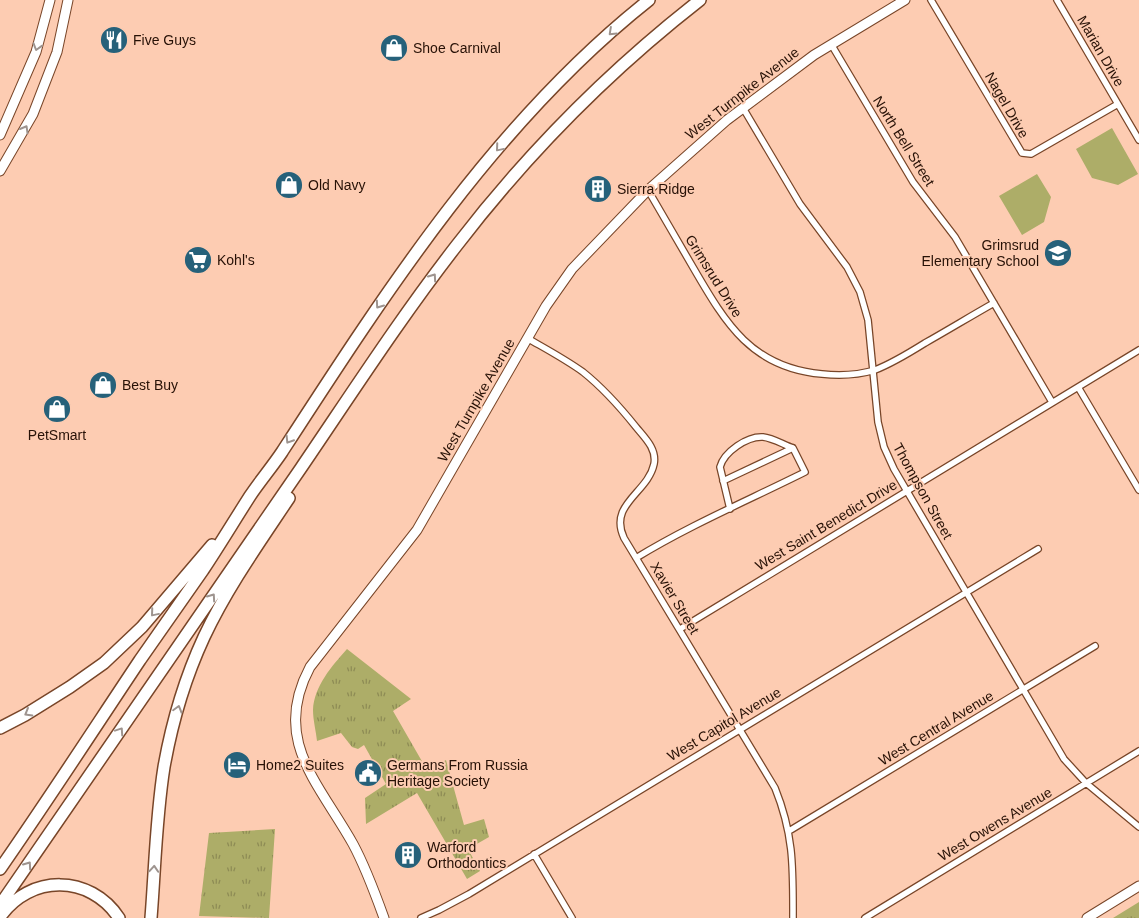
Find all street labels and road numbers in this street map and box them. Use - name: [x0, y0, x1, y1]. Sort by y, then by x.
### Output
- street label: Marian Drive: [1074, 13, 1128, 90]
- street label: West Turnpike Avenue: [682, 44, 802, 142]
- street label: Nagel Drive: [982, 69, 1032, 141]
- street label: North Bell Street: [870, 93, 938, 189]
- street label: Grimsrud Drive: [682, 232, 746, 320]
- street label: West Turnpike Avenue: [434, 335, 518, 464]
- street label: Thompson Street: [890, 440, 956, 542]
- street label: West Saint Benedict Drive: [752, 476, 900, 574]
- street label: Xavier Street: [647, 559, 703, 637]
- street label: West Capitol Avenue: [664, 684, 784, 764]
- street label: West Central Avenue: [876, 687, 996, 769]
- street label: West Owens Avenue: [935, 784, 1055, 864]

